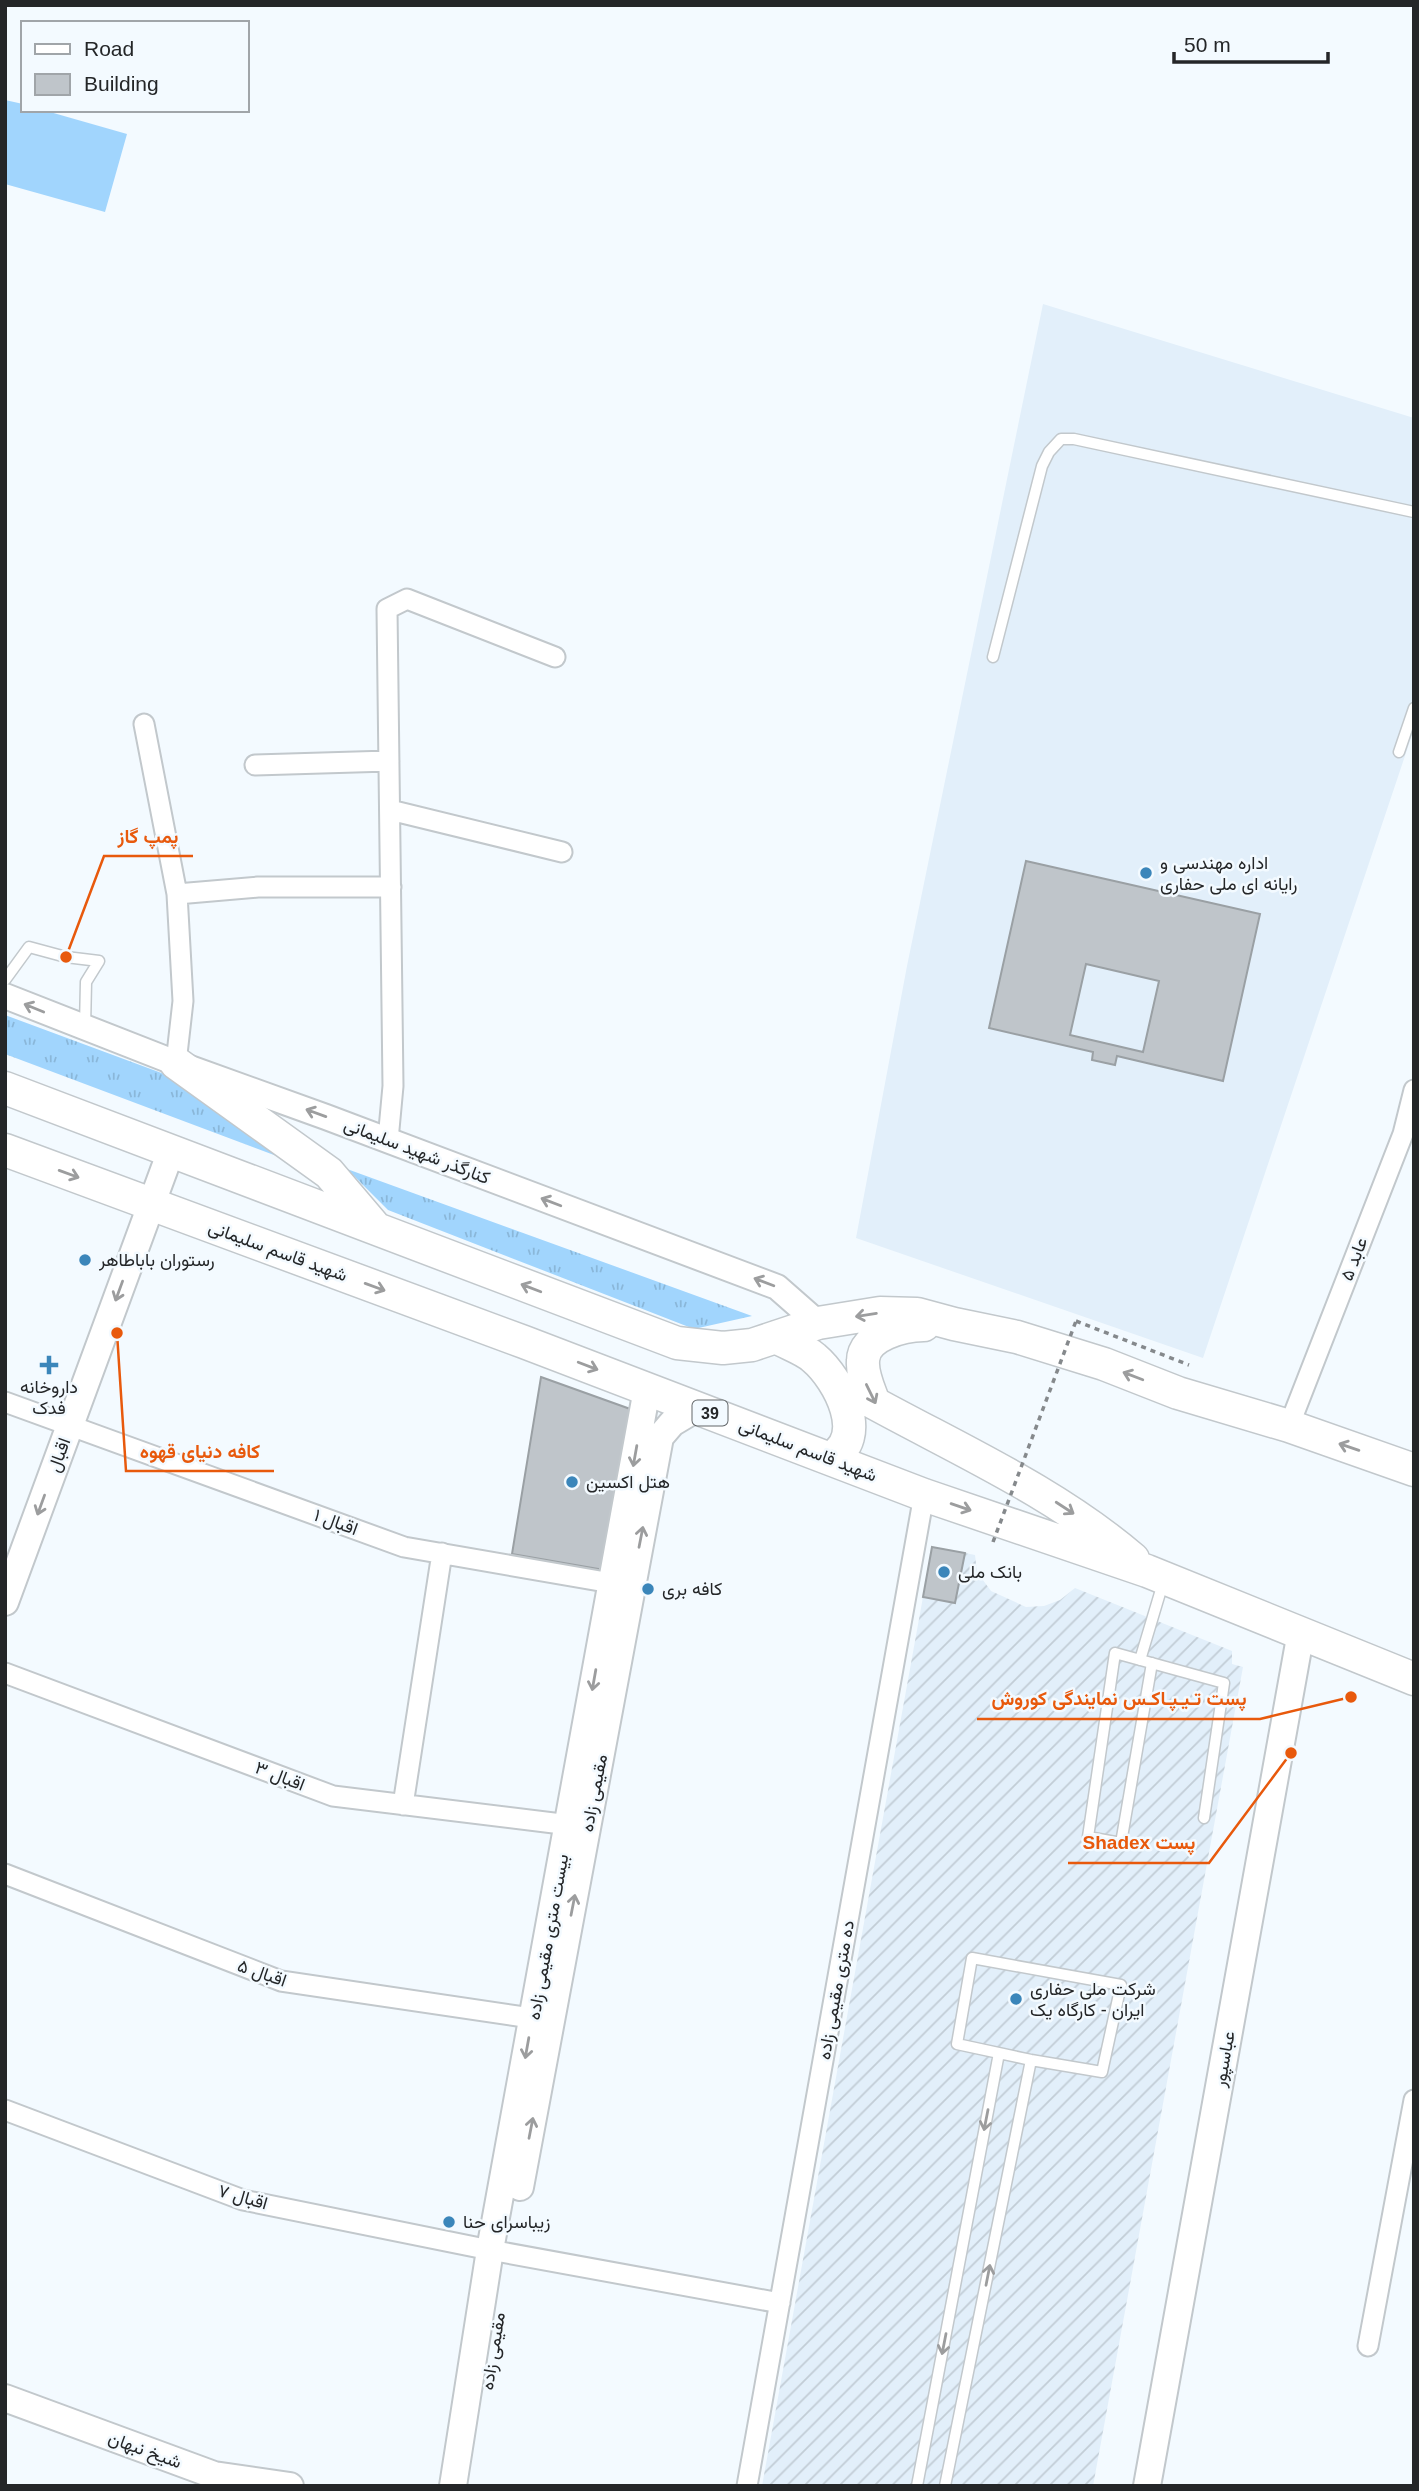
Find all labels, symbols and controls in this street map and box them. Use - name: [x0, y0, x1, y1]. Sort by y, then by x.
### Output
- legend: [21, 21, 248, 112]
- scale bar: [1174, 21, 1328, 65]
- text: 50 m: [1184, 33, 1231, 56]
- text: Road: [84, 37, 134, 60]
- text: Building: [84, 72, 159, 95]
- callout: پمپ گاز: [104, 816, 193, 856]
- text: پمپ گاز: [117, 826, 178, 850]
- place label: اداره مهندسی و رایانه ای ملی حفاری: [1160, 853, 1297, 895]
- marker: اداره مهندسی و رایانه ای ملی حفاری: [1138, 865, 1154, 881]
- one-way arrow: [23, 1000, 45, 1013]
- one-way arrow: [305, 1106, 327, 1118]
- street label: کنارگذر شهید سلیمانی: [341, 1114, 493, 1189]
- one-way arrow: [58, 1169, 80, 1181]
- one-way arrow: [541, 1195, 563, 1208]
- street label: شهید قاسم سلیمانی: [205, 1217, 350, 1287]
- street label: عابد ۵: [1337, 1235, 1371, 1283]
- place label: رستوران باباطاهر: [98, 1250, 215, 1271]
- marker: رستوران باباطاهر: [77, 1252, 93, 1268]
- one-way arrow: [754, 1275, 776, 1288]
- one-way arrow: [112, 1280, 124, 1302]
- one-way arrow: [363, 1281, 385, 1294]
- one-way arrow: [520, 1281, 542, 1293]
- one-way arrow: [855, 1309, 878, 1322]
- marker: داروخانه فدک: [41, 1357, 57, 1373]
- one-way arrow: [576, 1361, 598, 1373]
- one-way arrow: [1123, 1368, 1145, 1381]
- place label: داروخانه فدک: [20, 1377, 78, 1418]
- one-way arrow: [865, 1383, 879, 1403]
- road number: 39: [692, 1400, 728, 1426]
- street label: شهید قاسم سلیمانی: [736, 1414, 880, 1487]
- callout: کافه دنیای قهوه: [126, 1431, 274, 1471]
- street label: اقبال: [44, 1435, 75, 1475]
- one-way arrow: [1339, 1440, 1361, 1452]
- text: کافه دنیای قهوه: [140, 1441, 261, 1464]
- one-way arrow: [628, 1444, 641, 1467]
- place label: هتل اکسین: [586, 1472, 670, 1493]
- marker: هتل اکسین: [564, 1474, 580, 1490]
- one-way arrow: [34, 1493, 46, 1515]
- one-way arrow: [950, 1501, 972, 1514]
- one-way arrow: [1055, 1501, 1075, 1515]
- street label: اقبال ۱: [311, 1505, 361, 1540]
- one-way arrow: [635, 1526, 649, 1549]
- place label: بانک ملی: [958, 1562, 1022, 1583]
- marker: بانک ملی: [936, 1564, 952, 1580]
- place label: کافه بری: [662, 1579, 722, 1600]
- marker: کافه بری: [640, 1581, 656, 1597]
- one-way arrow: [587, 1668, 601, 1691]
- callout: پست تـیـپـاکـس نمایندگی کوروش: [977, 1679, 1260, 1719]
- text: پست تـیـپـاکـس نمایندگی کوروش: [991, 1688, 1247, 1712]
- street label: مقیمی زاده: [577, 1753, 612, 1834]
- street label: اقبال ۳: [252, 1757, 308, 1796]
- callout: Shadex پست: [1068, 1823, 1209, 1863]
- text: Shadex پست: [1083, 1832, 1195, 1856]
- street label: بیست متری مقیمی زاده: [524, 1853, 573, 2022]
- one-way arrow: [567, 1894, 580, 1917]
- street label: ده متری مقیمی زاده: [814, 1919, 859, 2061]
- street label: اقبال ۵: [235, 1955, 289, 1992]
- place label: شرکت ملی حفاری ایران - کارگاه یک: [1030, 1979, 1156, 2021]
- marker: شرکت ملی حفاری ایران - کارگاه یک: [1008, 1991, 1024, 2007]
- street label: عباسپور: [1209, 2030, 1241, 2090]
- one-way arrow: [520, 2036, 533, 2059]
- one-way arrow: [979, 2109, 992, 2131]
- one-way arrow: [525, 2118, 539, 2140]
- street label: اقبال ۷: [216, 2180, 270, 2215]
- place label: زیباسرای حنا: [463, 2212, 550, 2233]
- marker: زیباسرای حنا: [441, 2214, 457, 2230]
- one-way arrow: [981, 2264, 995, 2287]
- street label: مقیمی زاده: [477, 2311, 510, 2391]
- one-way arrow: [936, 2332, 950, 2355]
- street label: شیخ نبهان: [105, 2428, 184, 2474]

